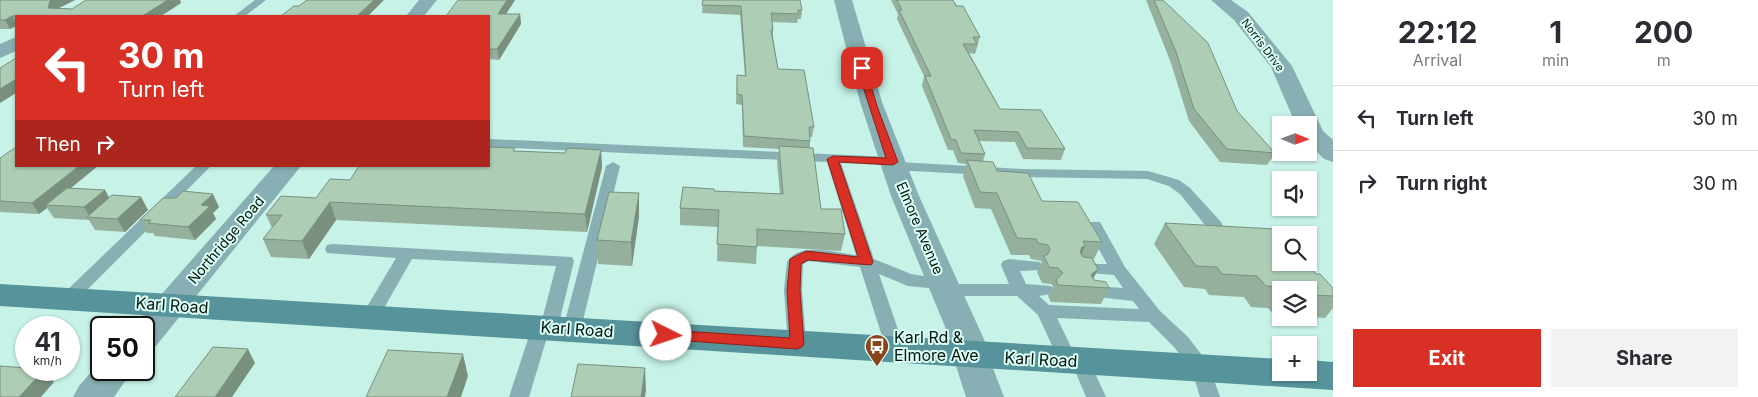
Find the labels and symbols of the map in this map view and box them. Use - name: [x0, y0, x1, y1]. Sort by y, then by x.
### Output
- street label: Norris Drive: [1239, 16, 1287, 74]
- pin: [841, 47, 883, 89]
- north arrow: [1272, 116, 1318, 161]
- street label: Elmore Avenue: [893, 179, 948, 277]
- street label: Northridge Road: [184, 192, 267, 287]
- street label: Karl Road: [135, 292, 209, 318]
- position arrow: [639, 308, 691, 360]
- speed limit sign: 50: [90, 316, 155, 381]
- street label: Karl Road: [540, 316, 614, 342]
- place label: Karl Rd & Elmore Ave: [894, 327, 979, 365]
- bus stop icon: Karl Rd & Elmore Ave: [864, 333, 890, 367]
- street label: Karl Road: [1004, 347, 1078, 371]

